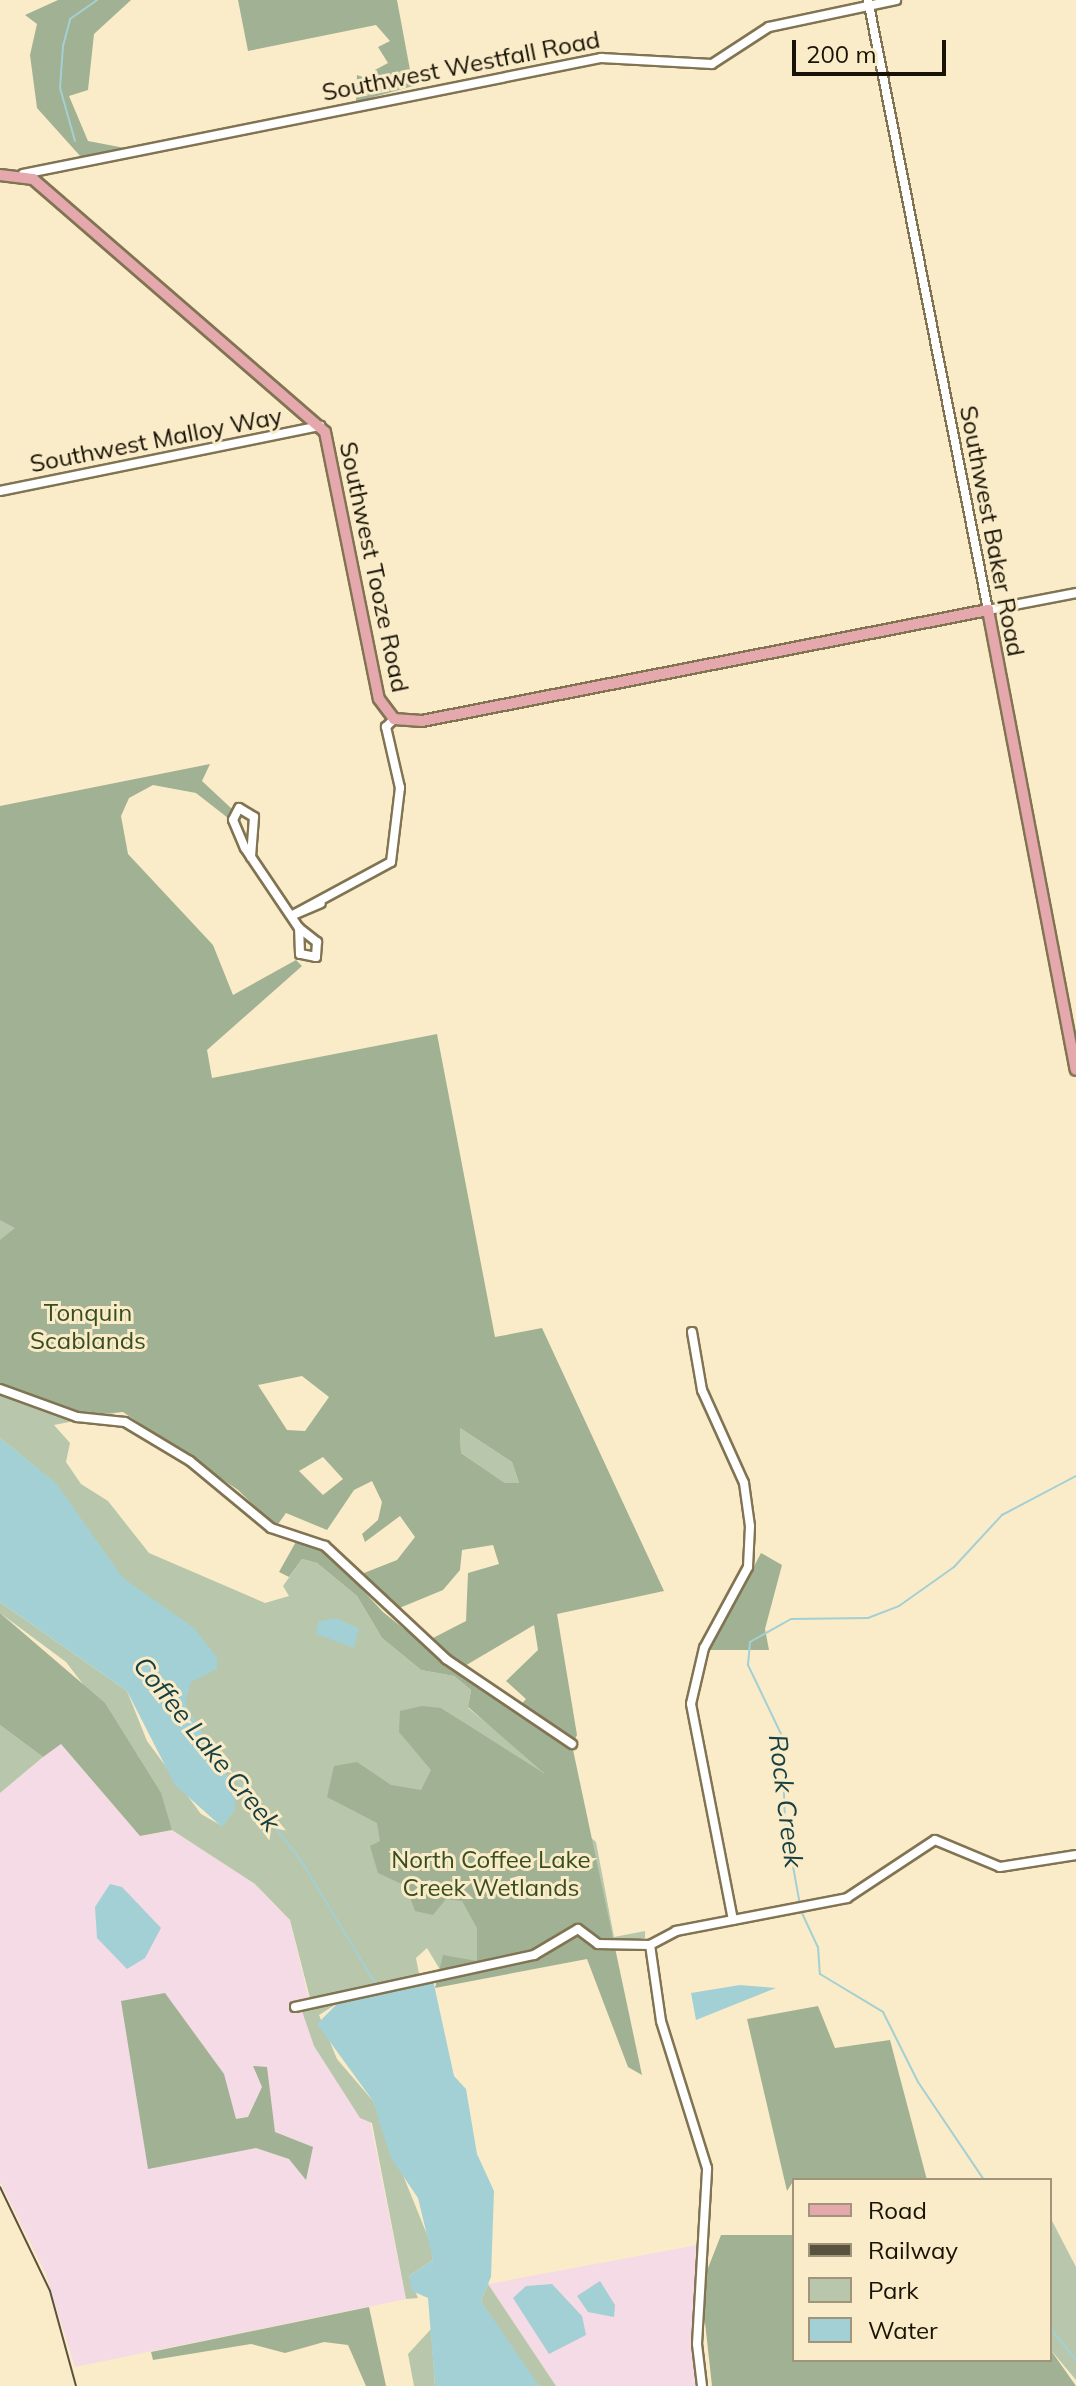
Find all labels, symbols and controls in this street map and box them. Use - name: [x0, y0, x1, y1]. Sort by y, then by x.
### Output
- scale bar: [796, 24, 950, 74]
- street label: Southwest Westfall Road: [320, 25, 602, 107]
- text: 200 m: [806, 39, 877, 69]
- street label: Southwest Malloy Way: [27, 401, 285, 479]
- street label: Southwest Baker Road: [954, 403, 1030, 659]
- street label: Southwest Tooze Road: [333, 439, 415, 695]
- park label: Tonquin Scablands: [30, 1299, 146, 1355]
- water label: Coffee Lake Creek: [127, 1650, 287, 1838]
- water label: Rock Creek: [762, 1732, 810, 1870]
- park label: North Coffee Lake Creek Wetlands: [391, 1846, 591, 1902]
- legend: [792, 2178, 1052, 2362]
- text: Road: [868, 2195, 927, 2225]
- text: Railway: [868, 2235, 958, 2265]
- text: Park: [868, 2275, 919, 2305]
- text: Water: [868, 2315, 938, 2345]

